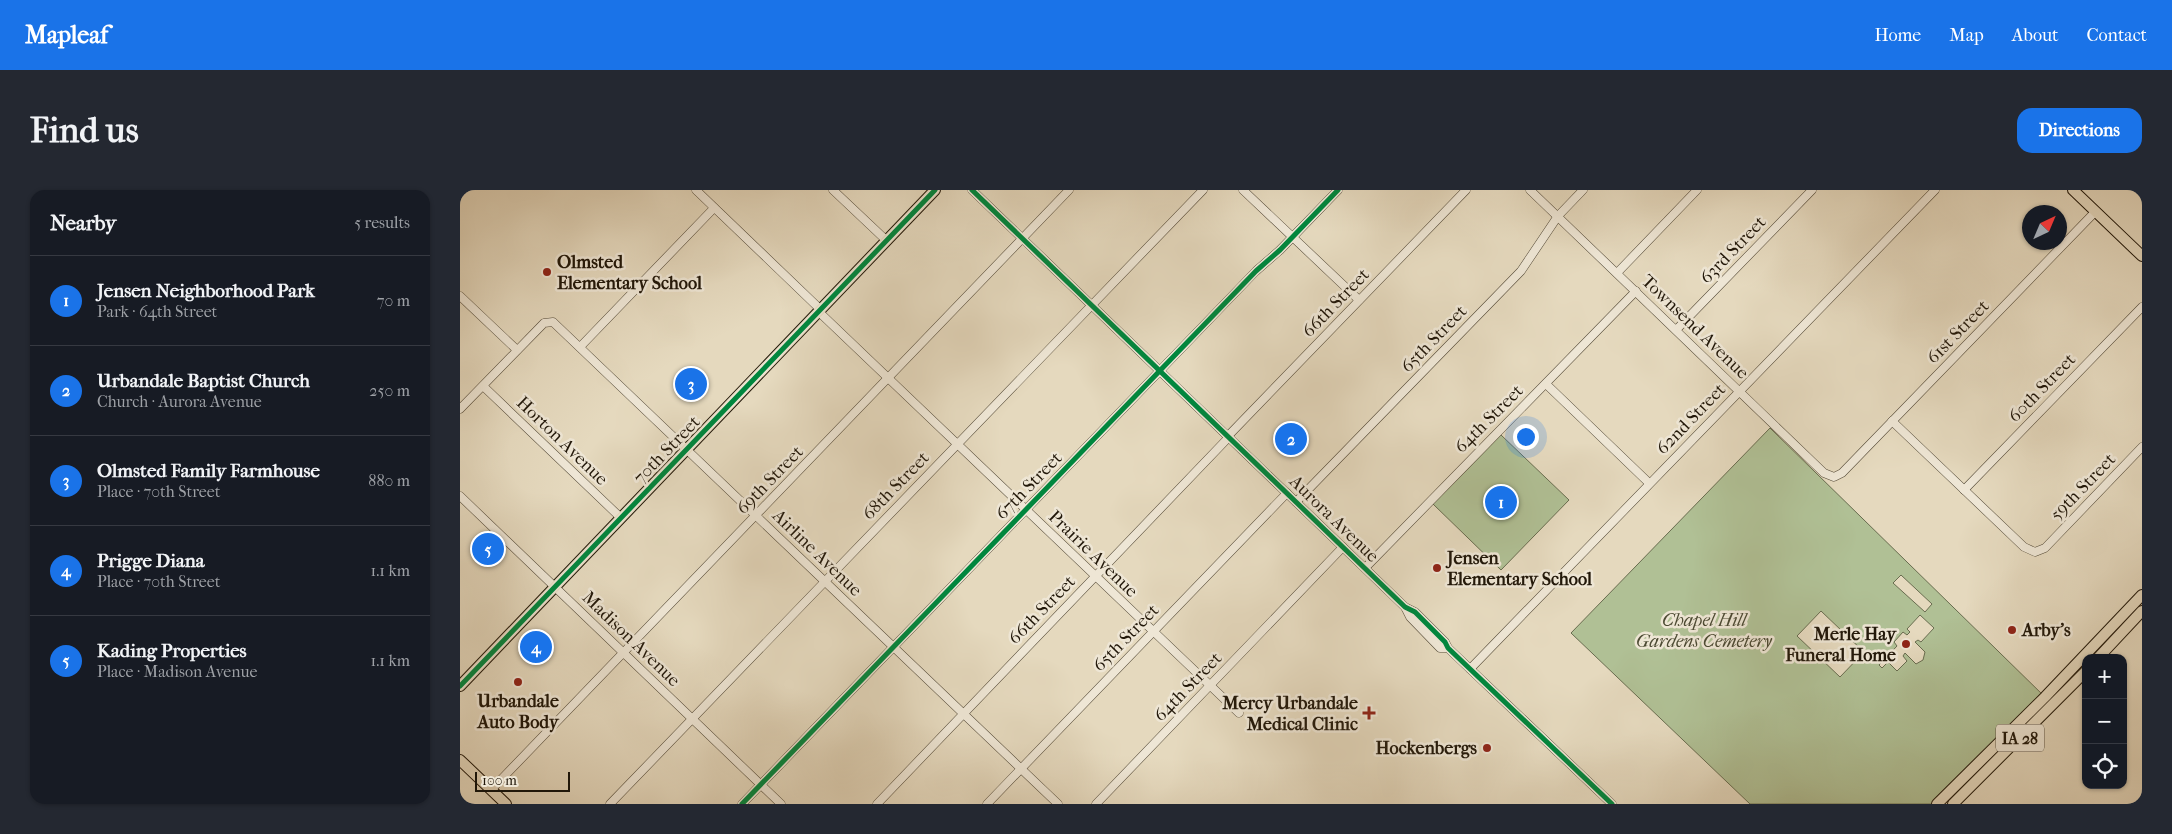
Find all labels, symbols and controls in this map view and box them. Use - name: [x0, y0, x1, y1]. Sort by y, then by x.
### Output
- text: Mapleaf: [25, 21, 108, 49]
- text: Home: [1874, 25, 1921, 46]
- text: Map: [1949, 25, 1984, 46]
- text: About: [2012, 25, 2058, 46]
- text: Contact: [2086, 25, 2147, 46]
- button: Directions: [2017, 108, 2142, 153]
- text: Find us: [30, 110, 139, 151]
- north arrow: [2022, 205, 2067, 250]
- text: Nearby: [50, 211, 116, 235]
- street label: 63rd Street: [1696, 211, 1771, 288]
- text: 5 results: [354, 213, 410, 232]
- place label: Olmsted Elementary School: [557, 252, 703, 294]
- street label: 66th Street: [1298, 264, 1374, 342]
- marker: Olmsted Elementary School: [541, 266, 553, 278]
- street label: Townsend Avenue: [1637, 271, 1753, 384]
- text: Jensen Neighborhood Park: [97, 280, 315, 302]
- text: 1: [63, 291, 69, 310]
- text: 70 m: [377, 291, 410, 310]
- street label: 61st Street: [1922, 295, 1994, 368]
- street label: 65th Street: [1397, 301, 1472, 377]
- text: Park · 64th Street: [97, 302, 217, 321]
- street label: 60th Street: [2004, 349, 2080, 427]
- pin: 3: [675, 365, 707, 403]
- text: Urbandale Baptist Church: [97, 370, 310, 392]
- street label: 62nd Street: [1652, 379, 1730, 459]
- street label: 64th Street: [1450, 380, 1528, 458]
- text: 2: [62, 381, 70, 400]
- text: 250 m: [369, 381, 410, 400]
- text: Church · Aurora Avenue: [97, 392, 262, 411]
- street label: Horton Avenue: [512, 392, 612, 490]
- street label: 70th Street: [629, 411, 705, 488]
- pin: 2: [1275, 420, 1307, 458]
- your location: [1513, 424, 1539, 450]
- street label: 69th Street: [732, 441, 808, 519]
- street label: 68th Street: [858, 447, 934, 524]
- street label: 67th Street: [992, 447, 1067, 524]
- street label: 59th Street: [2046, 449, 2121, 525]
- text: Olmsted Family Farmhouse: [97, 460, 320, 482]
- street label: Aurora Avenue: [1284, 470, 1383, 567]
- text: 3: [63, 471, 69, 490]
- text: 880 m: [368, 471, 410, 490]
- text: Place · 70th Street: [97, 482, 220, 501]
- pin: 1: [1485, 483, 1517, 521]
- street label: Airline Avenue: [767, 504, 866, 601]
- street label: Prairie Avenue: [1044, 506, 1142, 602]
- pin: 5: [472, 530, 504, 568]
- place label: Jensen Elementary School: [1445, 548, 1593, 590]
- text: Prigge Diana: [97, 550, 205, 572]
- text: 4: [61, 561, 71, 580]
- text: 1.1 km: [371, 561, 410, 580]
- marker: Jensen Elementary School: [1431, 562, 1443, 574]
- street label: 66th Street: [1004, 571, 1080, 649]
- text: Place · 70th Street: [97, 572, 220, 591]
- street label: Madison Avenue: [578, 587, 684, 691]
- street label: 65th Street: [1089, 600, 1164, 676]
- park label: Chapel Hill Gardens Cemetery: [1636, 610, 1773, 652]
- place label: Arby's: [2021, 620, 2071, 641]
- place label: Merle Hay Funeral Home: [1784, 624, 1897, 666]
- marker: Arby's: [2006, 624, 2018, 636]
- pin: 4: [520, 628, 552, 666]
- marker: Merle Hay Funeral Home: [1900, 638, 1912, 650]
- text: Kading Properties: [97, 640, 247, 662]
- street label: 64th Street: [1150, 648, 1227, 726]
- text: 5: [63, 651, 69, 670]
- text: 1.1 km: [371, 651, 410, 670]
- map controls: [2082, 654, 2127, 789]
- button: +: [2082, 654, 2127, 699]
- text: Place · Madison Avenue: [97, 662, 257, 681]
- marker: Urbandale Auto Body: [512, 676, 524, 688]
- place label: Urbandale Auto Body: [476, 691, 560, 733]
- place label: Mercy Urbandale Medical Clinic: [1221, 693, 1358, 735]
- button: −: [2082, 699, 2127, 744]
- marker: Mercy Urbandale Medical Clinic: [1362, 706, 1376, 720]
- road number: IA 28: [1996, 724, 2044, 752]
- place label: Hockenbergs: [1376, 738, 1477, 759]
- marker: Hockenbergs: [1481, 742, 1493, 754]
- button: locate: [2082, 744, 2127, 789]
- scale bar: [475, 769, 570, 792]
- text: 100 m: [482, 772, 517, 789]

